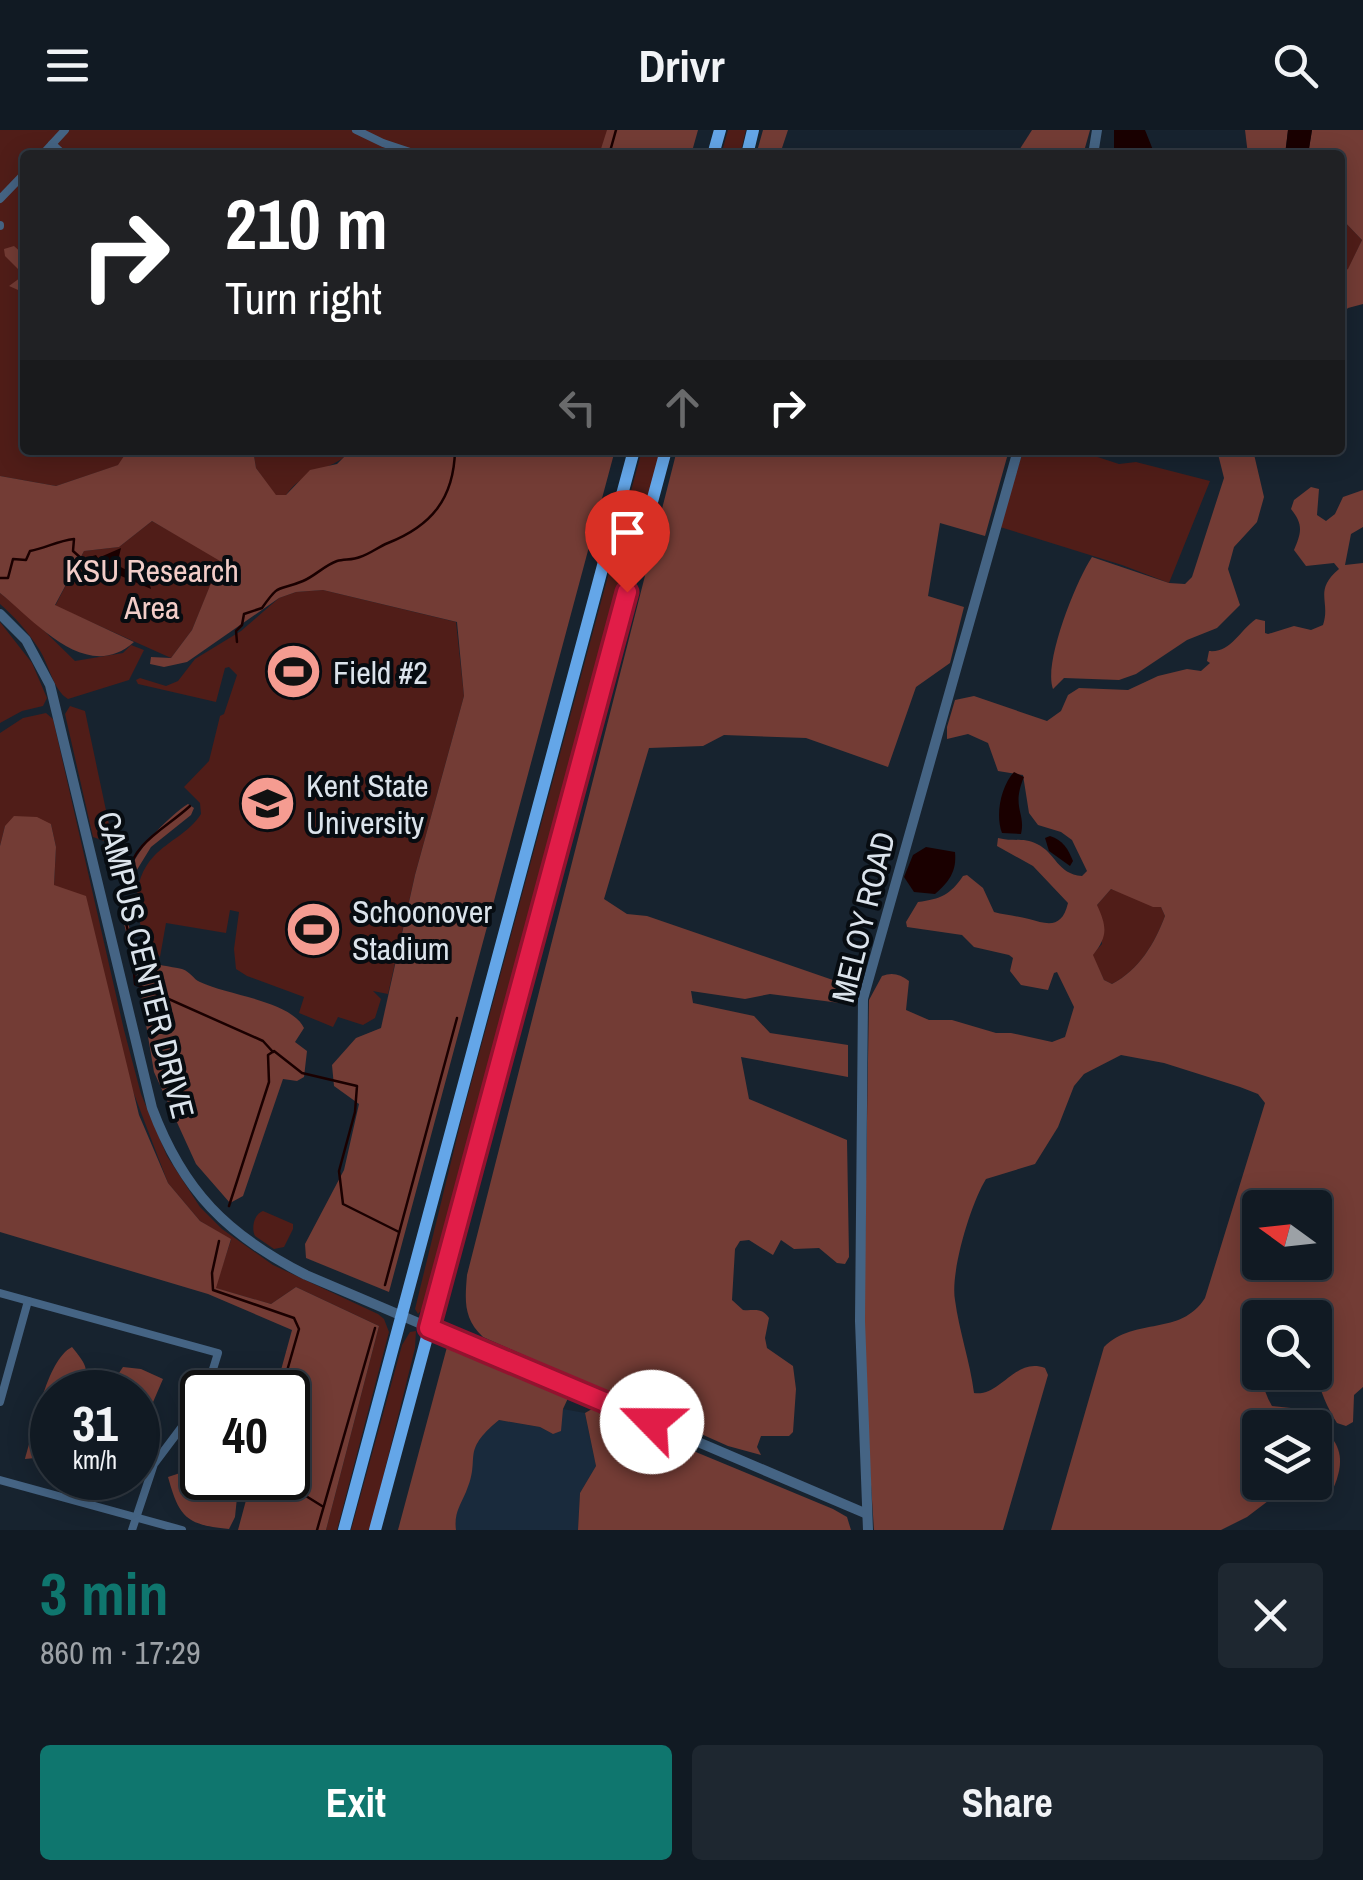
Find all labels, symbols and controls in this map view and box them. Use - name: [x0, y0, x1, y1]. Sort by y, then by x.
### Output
- text: Drivr: [638, 35, 725, 96]
- icon: menu: [40, 38, 95, 93]
- icon: search: [1268, 38, 1323, 93]
- text: 210 m: [225, 177, 388, 271]
- icon: right: [60, 190, 190, 320]
- text: Turn right: [225, 267, 382, 328]
- icon: left: [550, 380, 605, 435]
- icon: ahead: [655, 380, 710, 435]
- icon: right: [760, 380, 815, 435]
- pin: [585, 490, 670, 593]
- icon: arrive: [600, 505, 655, 560]
- park label: KSU Research Area: [65, 549, 239, 629]
- sports icon: Field #2: [264, 642, 324, 702]
- place label: Field #2: [333, 651, 428, 694]
- place label: Kent State University: [306, 764, 429, 844]
- school or university icon: Kent State University: [237, 773, 297, 833]
- street label: CAMPUS CENTER DRIVE: [87, 807, 205, 1123]
- street label: MELOY ROAD: [821, 827, 905, 1007]
- place label: Schoonover Stadium: [352, 890, 492, 970]
- sports icon: Schoonover Stadium: [283, 899, 343, 959]
- north arrow: [1242, 1190, 1332, 1280]
- map controls: [1242, 1190, 1332, 1500]
- button: search: [1242, 1300, 1332, 1390]
- speed limit sign: 40: [180, 1370, 310, 1500]
- position arrow: [600, 1370, 704, 1474]
- text: 31: [72, 1389, 118, 1457]
- button: layers: [1242, 1410, 1332, 1500]
- text: km/h: [73, 1443, 117, 1477]
- text: 3 min: [40, 1553, 169, 1634]
- button: close: [1218, 1563, 1323, 1668]
- text: 860 m · 17:29: [40, 1631, 200, 1674]
- button: Exit: [40, 1745, 672, 1860]
- button: Share: [692, 1745, 1323, 1860]

